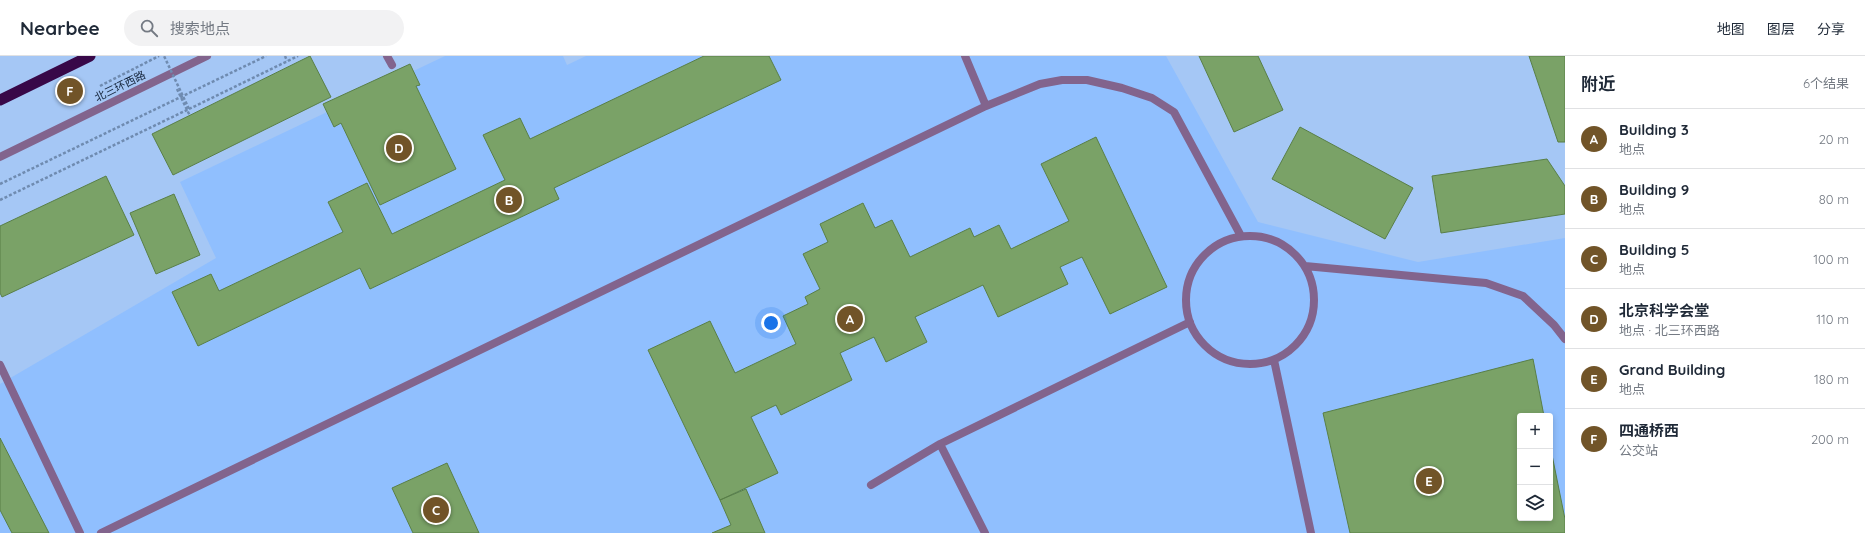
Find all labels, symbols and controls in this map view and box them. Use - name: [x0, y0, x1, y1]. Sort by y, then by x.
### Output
- search box: [124, 10, 404, 46]
- text: Nearbee: [20, 16, 100, 40]
- icon: search: [138, 17, 160, 39]
- text: 搜索地点: [170, 19, 230, 38]
- text: 地图: [1717, 20, 1745, 38]
- text: 图层: [1767, 20, 1795, 38]
- text: 分享: [1817, 20, 1845, 38]
- street label: 北三环西路: [92, 68, 148, 104]
- text: 附近: [1581, 73, 1615, 94]
- text: 6个结果: [1803, 75, 1849, 91]
- pin: F: [57, 76, 83, 106]
- text: Building 3: [1619, 120, 1689, 139]
- text: A: [1590, 131, 1598, 147]
- text: 20 m: [1819, 131, 1849, 147]
- pin: D: [386, 133, 412, 163]
- text: 地点: [1619, 141, 1645, 157]
- text: Building 9: [1619, 180, 1689, 199]
- pin: B: [496, 185, 522, 215]
- text: B: [1590, 191, 1598, 207]
- text: 80 m: [1819, 191, 1849, 207]
- text: 地点: [1619, 201, 1645, 217]
- text: Building 5: [1619, 240, 1689, 259]
- text: C: [1590, 251, 1598, 267]
- text: 100 m: [1813, 251, 1849, 267]
- text: 地点: [1619, 261, 1645, 277]
- text: 北京科学会堂: [1619, 301, 1709, 320]
- pin: A: [837, 304, 863, 334]
- text: D: [1589, 311, 1599, 327]
- text: 110 m: [1816, 311, 1849, 327]
- your location: [761, 313, 781, 333]
- text: 地点 · 北三环西路: [1619, 322, 1720, 338]
- text: Grand Building: [1619, 360, 1725, 379]
- text: E: [1590, 371, 1598, 387]
- text: 180 m: [1814, 371, 1849, 387]
- text: 地点: [1619, 381, 1645, 397]
- map controls: [1517, 413, 1553, 521]
- button: +: [1517, 413, 1553, 449]
- text: 四通桥西: [1619, 421, 1679, 440]
- text: F: [1590, 431, 1598, 447]
- text: 200 m: [1811, 431, 1849, 447]
- text: 公交站: [1619, 442, 1658, 458]
- button: −: [1517, 449, 1553, 485]
- pin: E: [1416, 466, 1442, 496]
- button: layers: [1517, 485, 1553, 521]
- pin: C: [423, 495, 449, 525]

